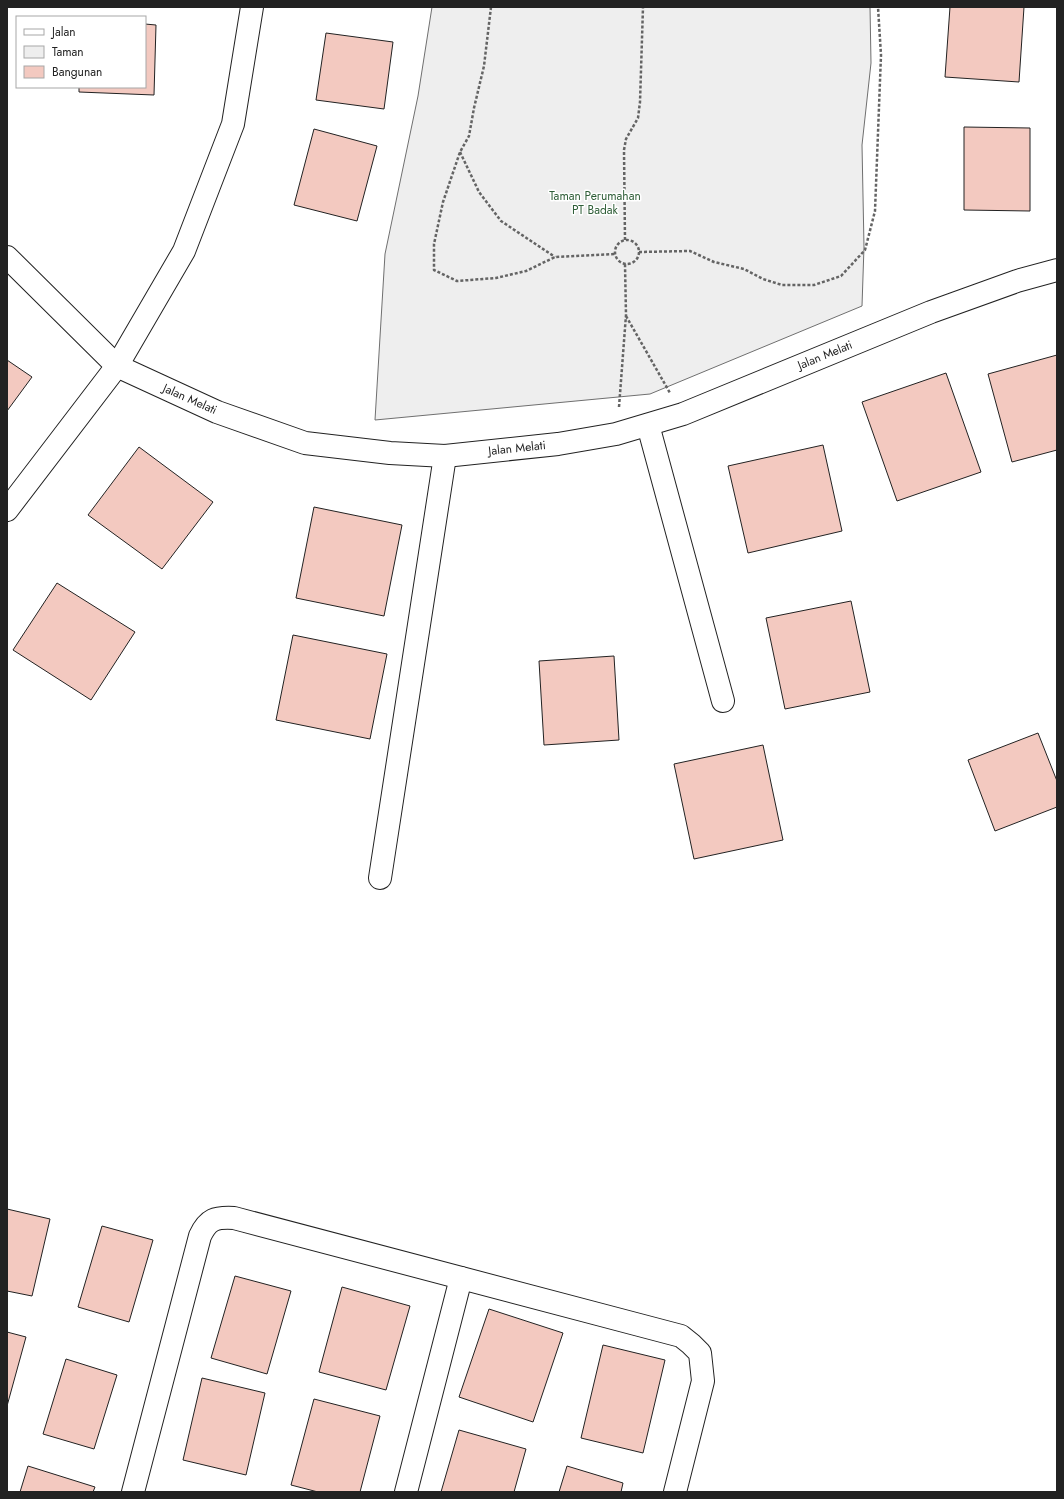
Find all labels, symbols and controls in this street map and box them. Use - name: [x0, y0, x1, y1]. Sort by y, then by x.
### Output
- legend: [16, 16, 146, 88]
- text: Jalan: [50, 23, 75, 41]
- text: Taman: [52, 43, 84, 61]
- text: Bangunan: [52, 63, 102, 81]
- park label: Taman Perumahan PT Badak: [549, 187, 641, 219]
- street label: Jalan Melati: [793, 336, 855, 375]
- street label: Jalan Melati: [158, 378, 220, 419]
- street label: Jalan Melati: [485, 436, 547, 460]

